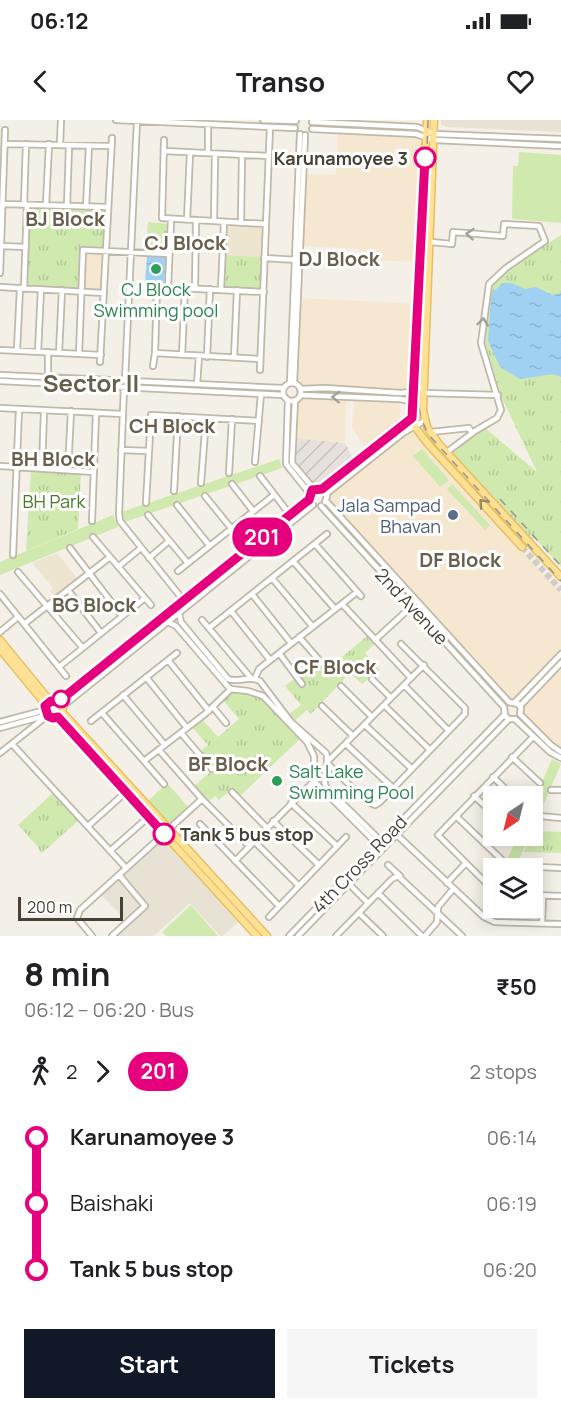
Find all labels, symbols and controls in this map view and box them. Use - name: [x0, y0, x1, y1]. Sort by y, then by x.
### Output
- text: 06:12: [30, 6, 88, 36]
- text: Transo: [236, 63, 325, 100]
- icon: back: [24, 65, 57, 98]
- icon: heart: [504, 65, 537, 98]
- place label: Karunamoyee 3: [274, 146, 408, 170]
- marker: Karunamoyee 3: [414, 147, 436, 169]
- district label: BJ Block: [25, 205, 106, 232]
- one-way arrow: [465, 227, 474, 240]
- district label: CJ Block: [144, 229, 227, 256]
- district label: DJ Block: [299, 245, 381, 272]
- marker: CJ Block Swimming pool: [149, 262, 163, 276]
- place label: CJ Block Swimming pool: [94, 277, 218, 322]
- one-way arrow: [476, 318, 488, 327]
- district label: Sector II: [43, 366, 139, 399]
- one-way arrow: [332, 390, 341, 403]
- district label: CH Block: [129, 412, 216, 439]
- district label: BH Block: [11, 445, 96, 472]
- park label: BH Park: [23, 489, 86, 513]
- place label: Jala Sampad Bhavan: [337, 493, 441, 538]
- one-way arrow: [479, 499, 490, 510]
- marker: Jala Sampad Bhavan: [446, 508, 460, 522]
- line badge: 201: [228, 518, 296, 556]
- text: 201: [244, 523, 280, 551]
- district label: DF Block: [419, 546, 502, 573]
- street label: 2nd Avenue: [370, 562, 454, 650]
- district label: BG Block: [52, 591, 137, 618]
- district label: CF Block: [294, 653, 377, 680]
- unlabelled marker: [52, 690, 70, 708]
- district label: BF Block: [188, 750, 269, 777]
- place label: Salt Lake Swimming Pool: [289, 759, 414, 804]
- marker: Salt Lake Swimming Pool: [270, 774, 284, 788]
- north arrow: [483, 786, 543, 846]
- map controls: [483, 786, 543, 918]
- street label: 4th Cross Road: [306, 810, 412, 918]
- place label: Tank 5 bus stop: [180, 822, 314, 846]
- marker: Tank 5 bus stop: [153, 823, 175, 845]
- button: layers: [483, 858, 543, 918]
- scale bar: [18, 894, 123, 922]
- text: 200 m: [27, 896, 72, 918]
- text: 8 min: [24, 951, 110, 996]
- text: ₹50: [496, 972, 537, 1002]
- text: 06:12 – 06:20 · Bus: [24, 996, 194, 1023]
- icon: walk: [24, 1055, 57, 1088]
- icon: forward: [86, 1055, 119, 1088]
- text: 201: [140, 1057, 176, 1085]
- text: 2: [66, 1058, 77, 1085]
- text: 2 stops: [469, 1058, 537, 1085]
- text: Karunamoyee 3: [70, 1122, 234, 1152]
- text: 06:14: [487, 1124, 537, 1151]
- text: Baishaki: [70, 1188, 154, 1218]
- text: 06:19: [486, 1190, 537, 1217]
- text: Tank 5 bus stop: [70, 1254, 233, 1284]
- text: 06:20: [483, 1256, 537, 1283]
- button: Start: [24, 1329, 275, 1398]
- button: Tickets: [287, 1329, 537, 1398]

